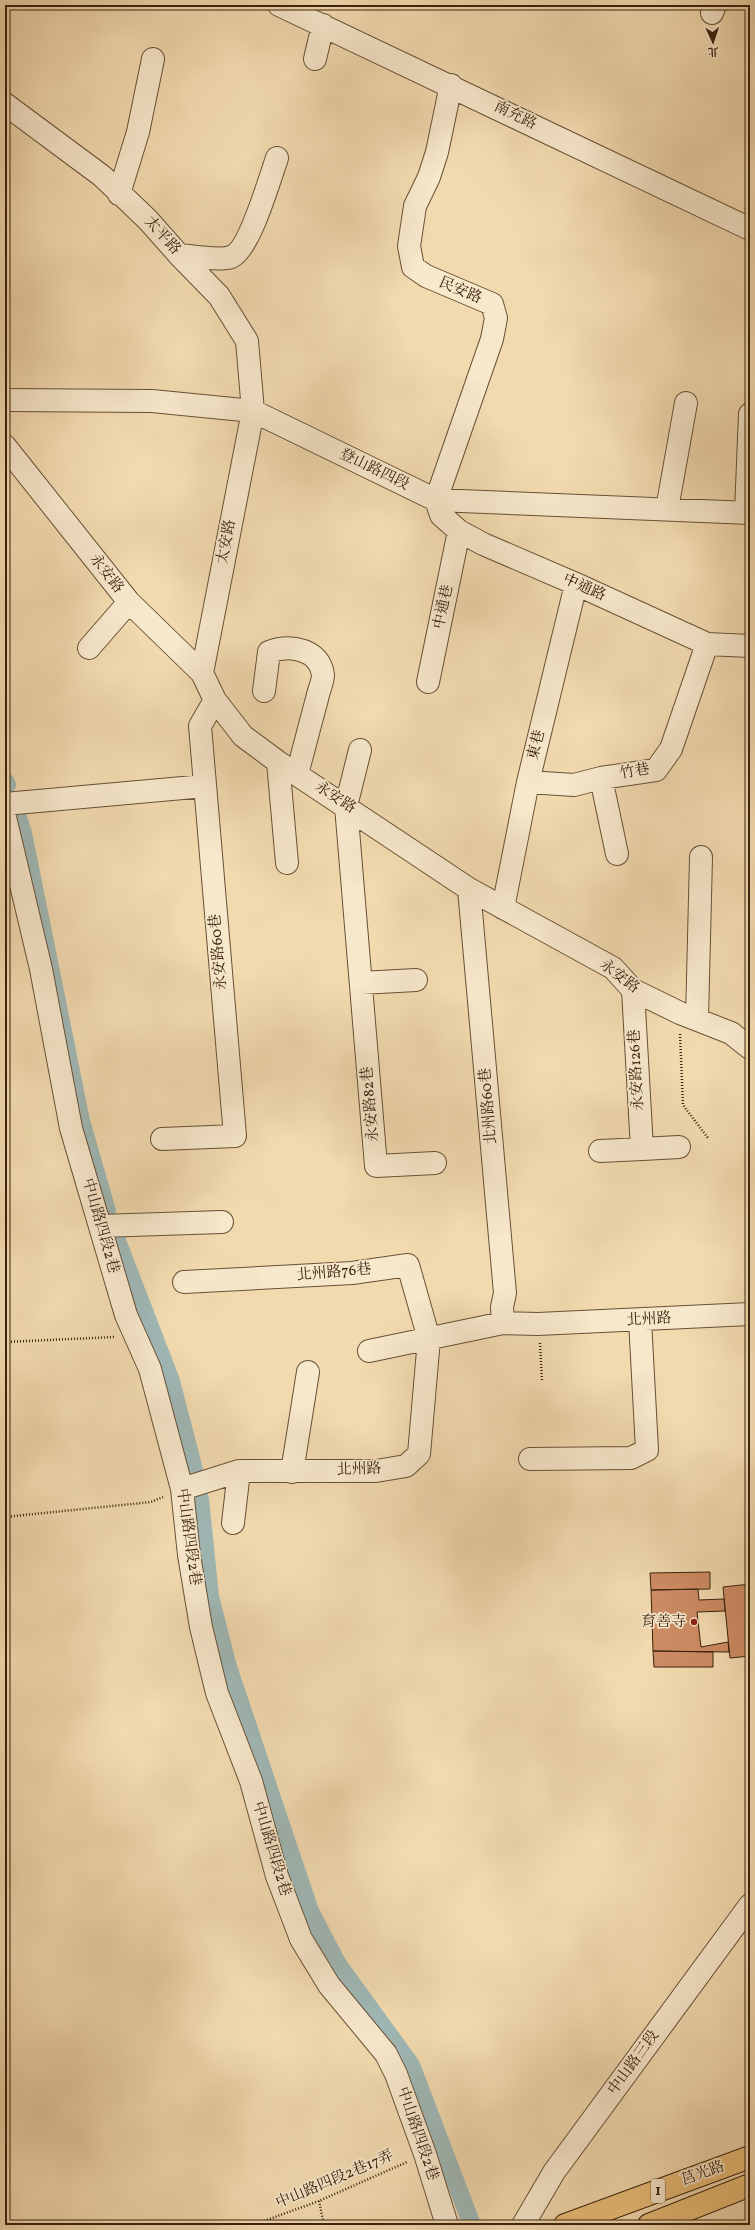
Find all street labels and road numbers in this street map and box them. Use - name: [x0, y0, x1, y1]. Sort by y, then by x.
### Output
- street label: 南充路: [490, 97, 540, 135]
- street label: 太平路: [139, 212, 185, 260]
- street label: 民安路: [435, 273, 485, 309]
- street label: 登山路四段: [336, 444, 412, 496]
- street label: 太安路: [212, 518, 242, 566]
- street label: 永安路: [84, 550, 128, 598]
- street label: 中通路: [559, 569, 609, 607]
- street label: 中通巷: [429, 583, 459, 631]
- street label: 東巷: [523, 728, 551, 762]
- street label: 竹巷: [618, 759, 652, 785]
- street label: 永安路: [310, 777, 360, 819]
- street label: 永安路60巷: [205, 913, 233, 991]
- street label: 永安路: [595, 955, 643, 999]
- street label: 永安路126巷: [624, 1029, 650, 1111]
- street label: 永安路82巷: [357, 1065, 385, 1143]
- street label: 北州路60巷: [475, 1067, 503, 1145]
- street label: 中山路四段2巷: [76, 1176, 124, 1276]
- street label: 北州路76巷: [296, 1259, 372, 1287]
- street label: 北州路: [626, 1308, 672, 1332]
- street label: 北州路: [336, 1459, 382, 1481]
- street label: 中山路四段2巷: [171, 1487, 205, 1587]
- street label: 中山路四段2巷: [247, 1799, 295, 1899]
- street label: 中山路三段: [603, 2026, 665, 2100]
- street label: 中山路四段2巷: [391, 2084, 443, 2184]
- street label: 中山路四段2巷17弄: [273, 2146, 397, 2214]
- street label: 莒光路: [678, 2156, 728, 2192]
- road number: 1: [651, 2179, 665, 2203]

